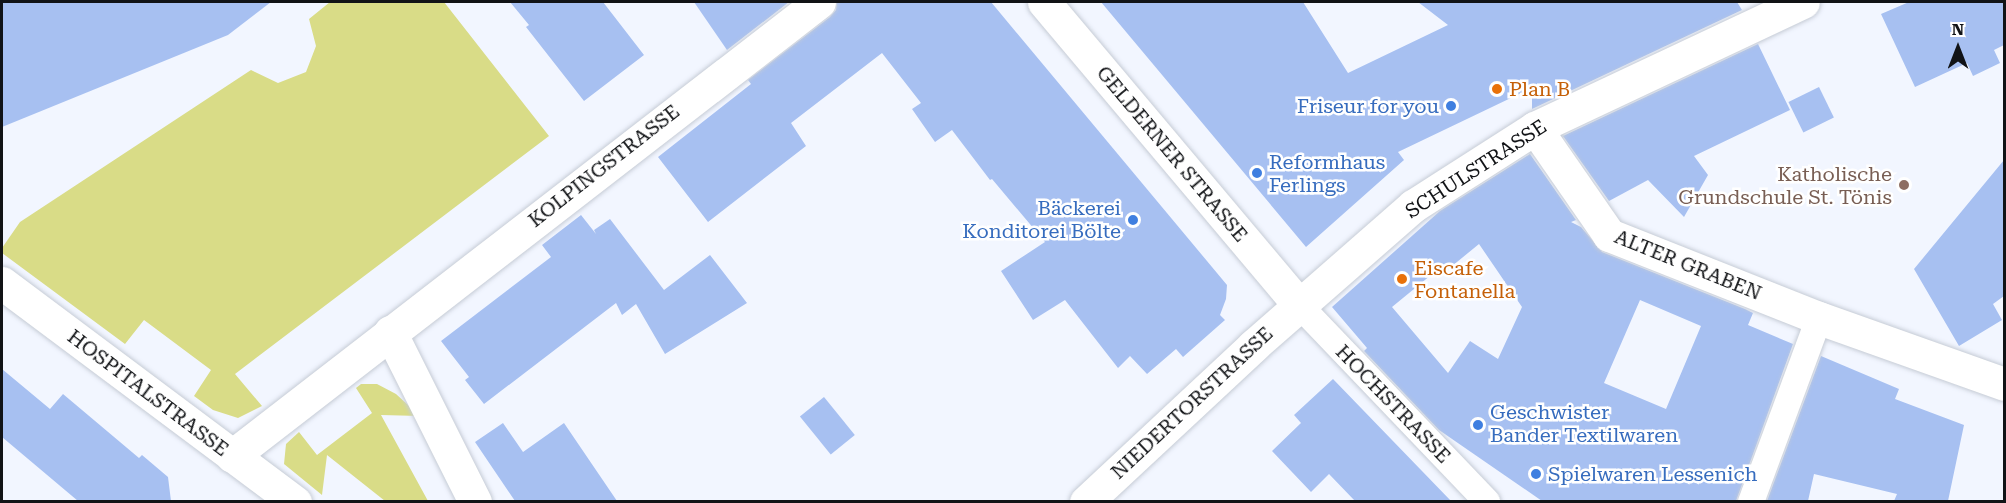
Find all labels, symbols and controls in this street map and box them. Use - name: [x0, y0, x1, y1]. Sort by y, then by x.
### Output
- north arrow: [1928, 18, 1988, 78]
- text: N: [1952, 20, 1964, 39]
- street label: GELDERNER STRASSE: [1091, 61, 1253, 247]
- place label: Plan B: [1509, 77, 1570, 101]
- marker: Plan B: [1490, 82, 1504, 96]
- place label: Friseur for you: [1297, 94, 1439, 118]
- marker: Friseur for you: [1444, 99, 1458, 113]
- street label: KOLPINGSTRASSE: [524, 100, 684, 232]
- street label: SCHULSTRASSE: [1401, 114, 1551, 224]
- place label: Reformhaus Ferlings: [1269, 150, 1385, 197]
- place label: Katholische Grundschule St. Tönis: [1678, 162, 1892, 209]
- marker: Reformhaus Ferlings: [1250, 166, 1264, 180]
- marker: Katholische Grundschule St. Tönis: [1897, 178, 1911, 192]
- place label: Bäckerei Konditorei Bölte: [962, 196, 1121, 243]
- marker: Bäckerei Konditorei Bölte: [1126, 213, 1140, 227]
- street label: ALTER GRABEN: [1611, 225, 1765, 305]
- place label: Eiscafe Fontanella: [1414, 256, 1515, 303]
- marker: Eiscafe Fontanella: [1395, 272, 1409, 286]
- street label: NIEDERTORSTRASSE: [1106, 322, 1278, 484]
- street label: HOSPITALSTRASSE: [63, 325, 233, 461]
- street label: HOCHSTRASSE: [1331, 340, 1455, 468]
- place label: Geschwister Bander Textilwaren: [1490, 401, 1678, 448]
- marker: Geschwister Bander Textilwaren: [1471, 418, 1485, 432]
- place label: Spielwaren Lessenich: [1548, 462, 1758, 486]
- marker: Spielwaren Lessenich: [1529, 467, 1543, 481]

